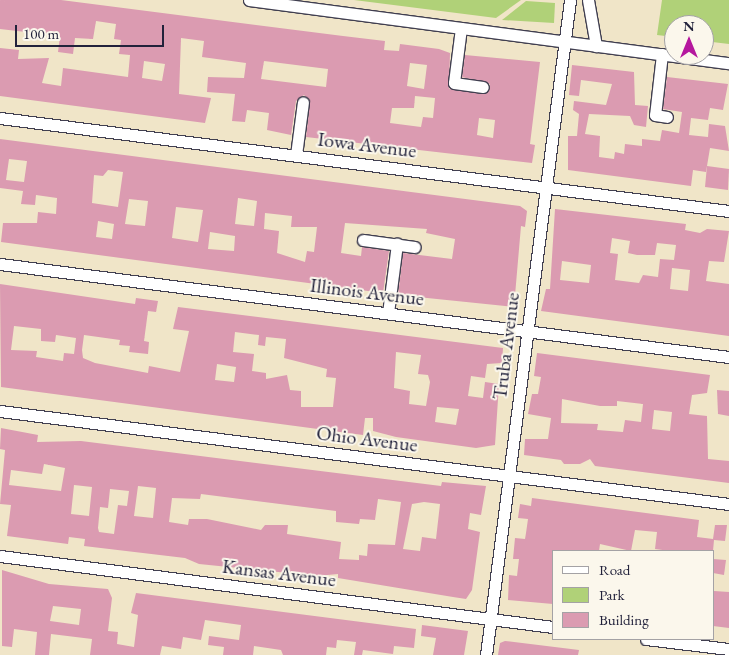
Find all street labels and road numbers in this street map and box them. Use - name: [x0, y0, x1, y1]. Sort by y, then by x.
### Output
- street label: Iowa Avenue: [316, 127, 418, 163]
- street label: Illinois Avenue: [309, 273, 425, 311]
- street label: Truba Avenue: [488, 291, 524, 401]
- street label: Ohio Avenue: [315, 421, 419, 457]
- street label: Kansas Avenue: [221, 554, 337, 592]

